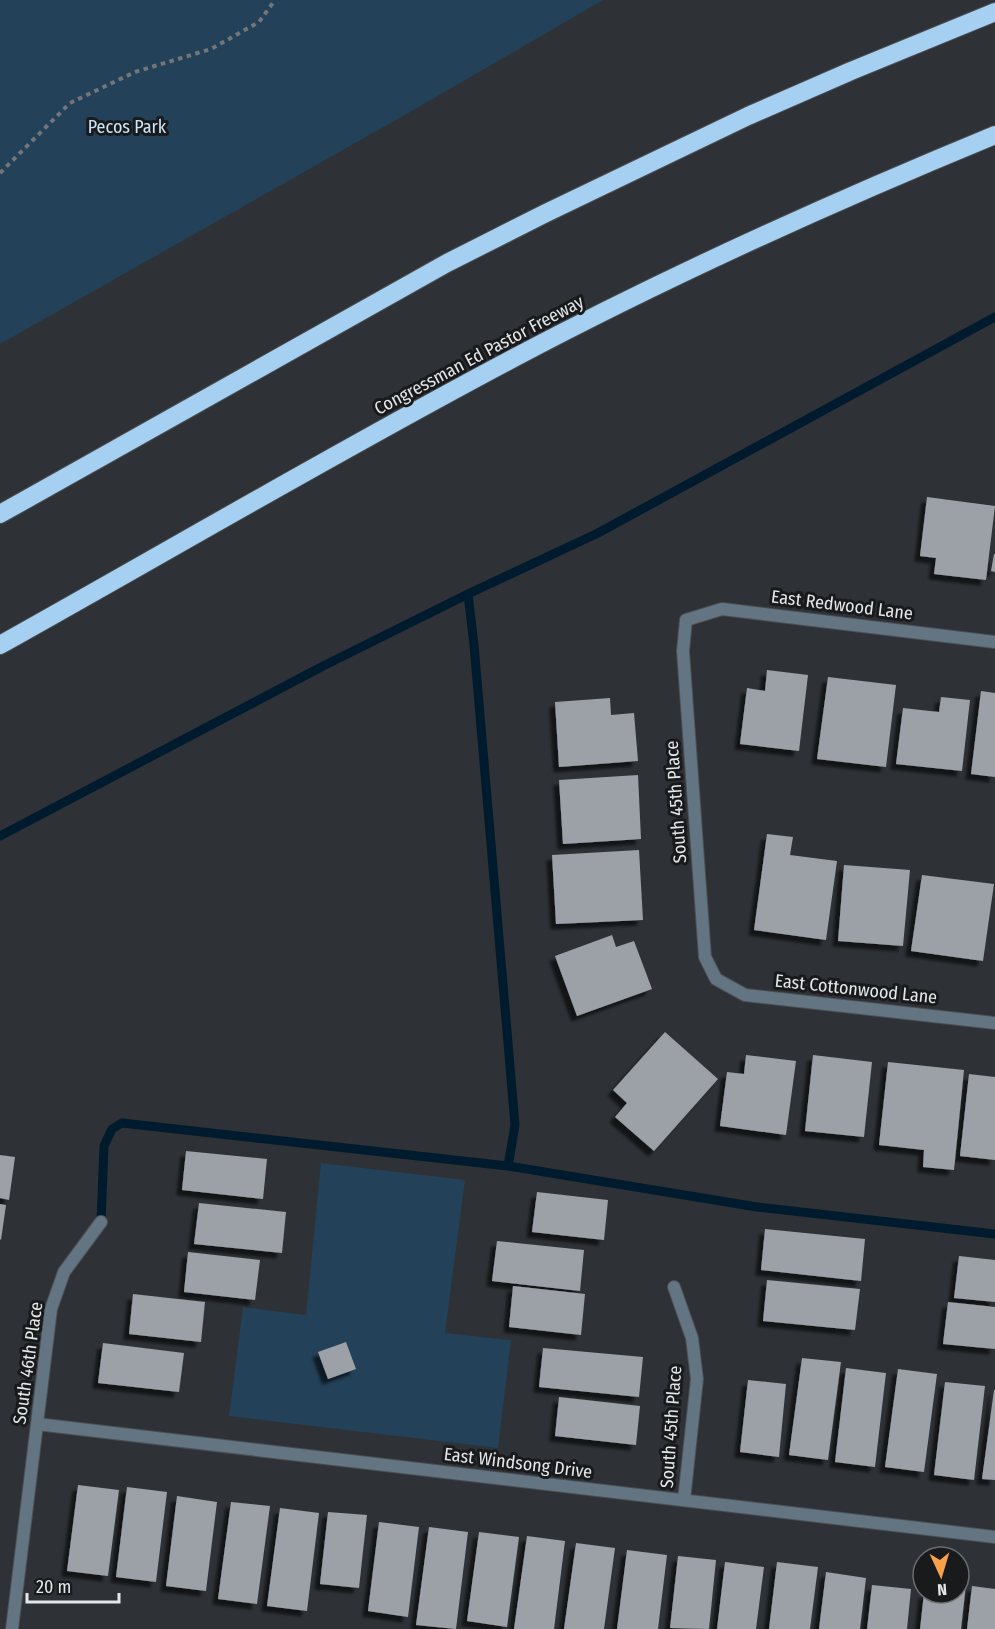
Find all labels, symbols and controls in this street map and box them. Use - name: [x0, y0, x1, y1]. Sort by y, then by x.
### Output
- park label: Pecos Park: [88, 116, 167, 138]
- street label: Congressman Ed Pastor Freeway: [371, 290, 587, 420]
- street label: East Redwood Lane: [770, 585, 914, 625]
- street label: South 45th Place: [661, 740, 691, 864]
- street label: East Cottonwood Lane: [774, 970, 938, 1008]
- street label: South 46th Place: [9, 1300, 48, 1426]
- street label: South 45th Place: [656, 1365, 686, 1489]
- street label: East Windsong Drive: [443, 1443, 594, 1483]
- north arrow: [911, 1545, 971, 1605]
- scale bar: [27, 1566, 118, 1604]
- text: 20 m: [36, 1576, 71, 1598]
- text: N: [937, 1580, 947, 1599]

